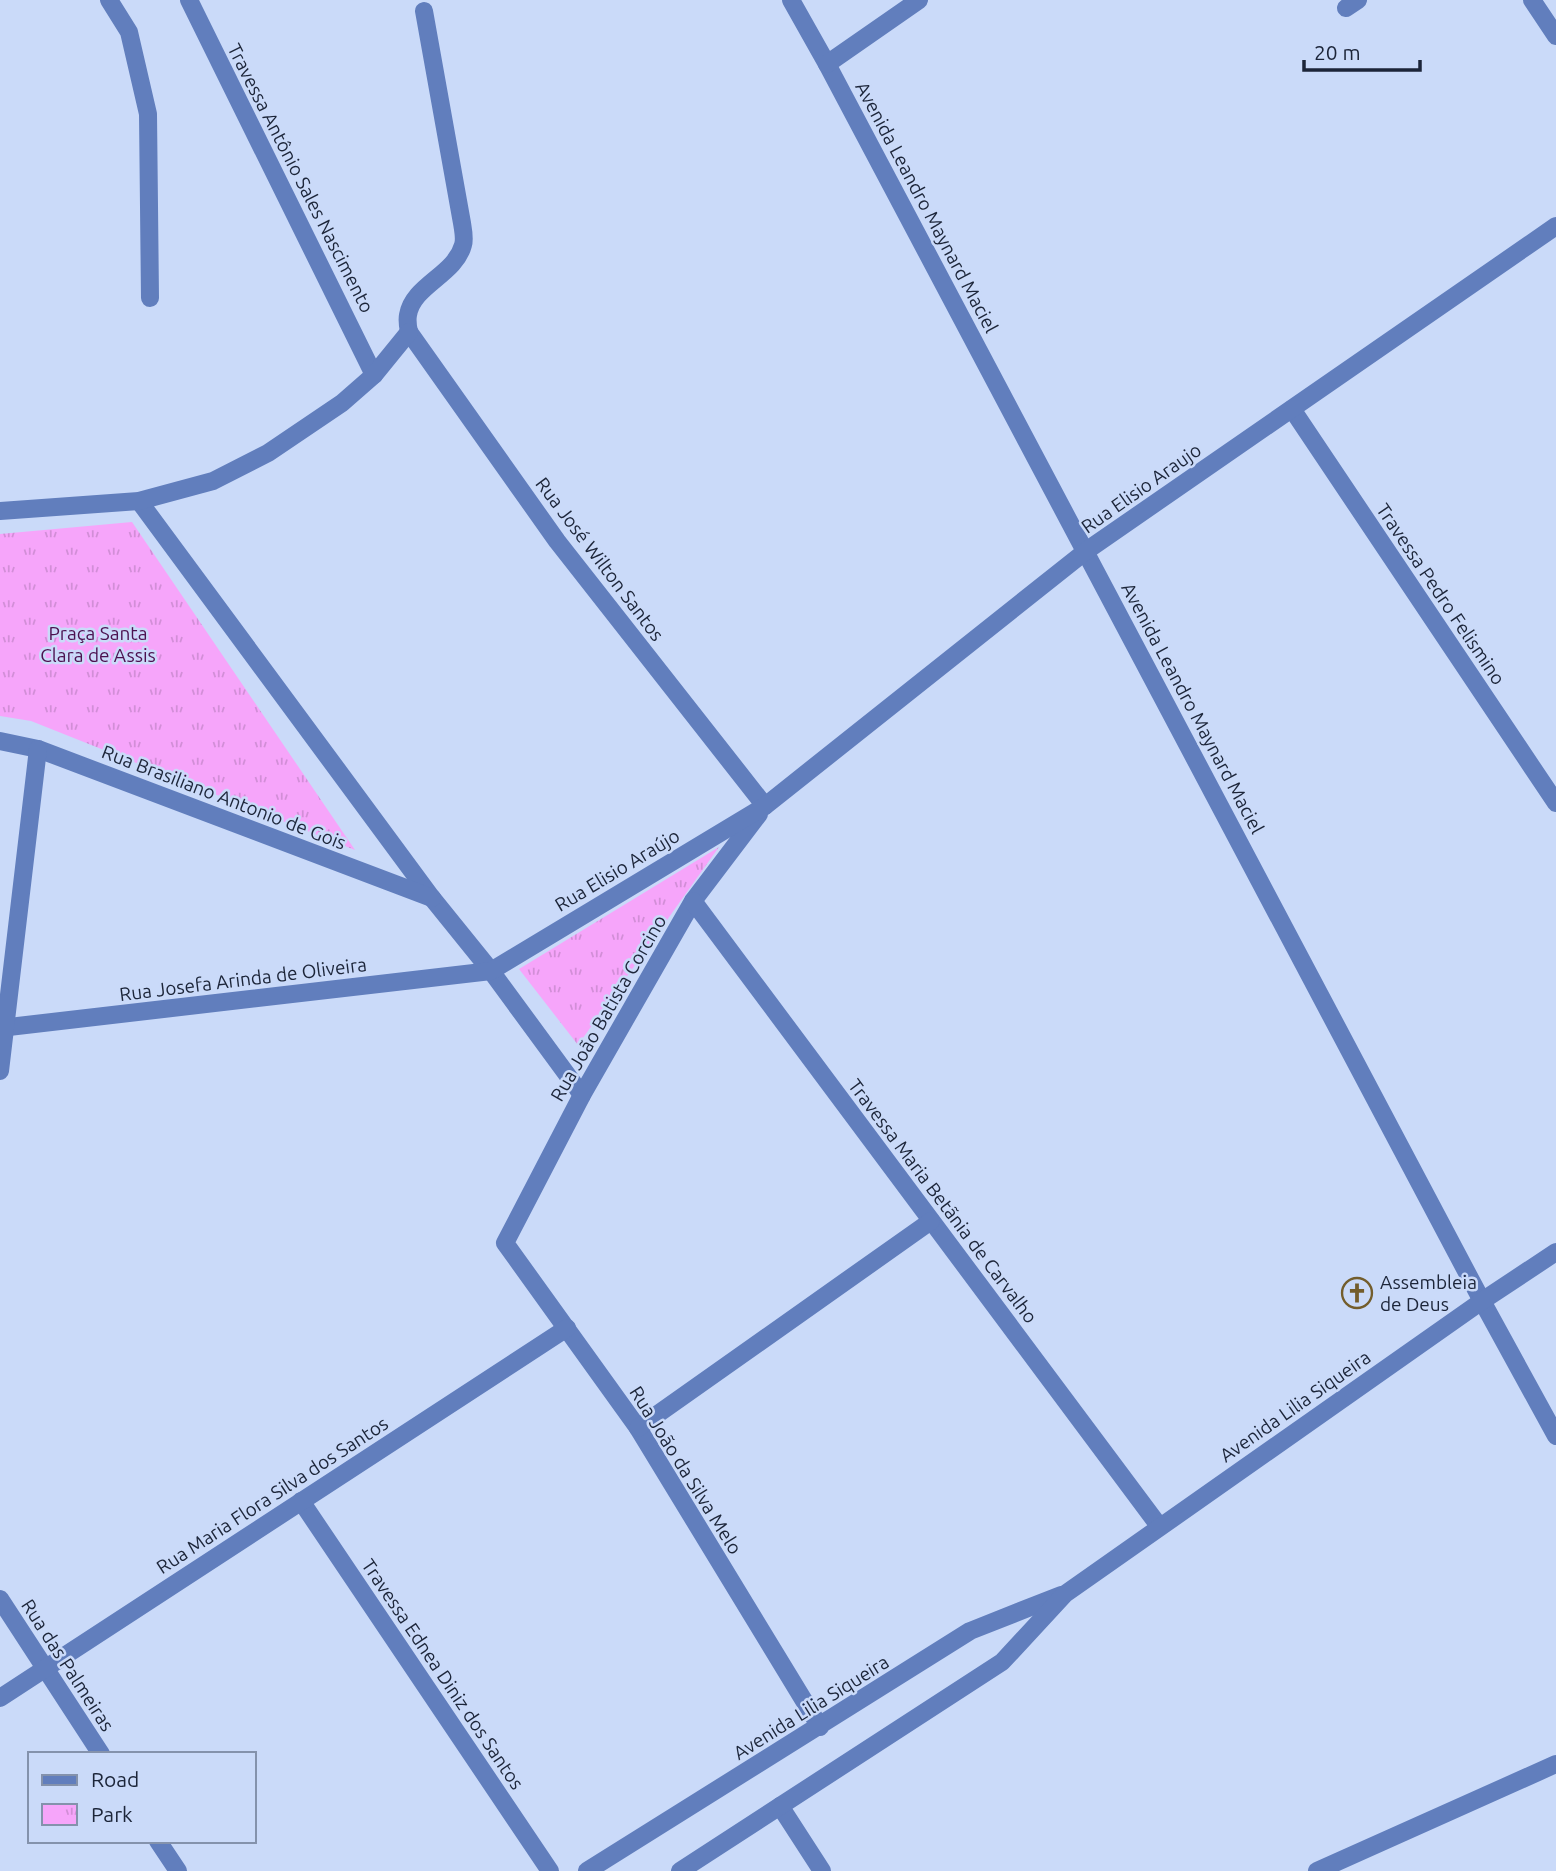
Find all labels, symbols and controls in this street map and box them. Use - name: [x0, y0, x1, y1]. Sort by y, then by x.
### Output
- scale bar: [1304, 28, 1420, 72]
- street label: Travessa Antônio Sales Nascimento: [223, 40, 379, 316]
- text: 20 m: [1314, 40, 1361, 64]
- street label: Avenida Leandro Maynard Maciel: [851, 78, 1003, 336]
- street label: Rua Elisio Araujo: [1077, 438, 1205, 538]
- street label: Rua José Wilton Santos: [531, 473, 669, 645]
- street label: Travessa Pedro Felismino: [1372, 499, 1510, 689]
- street label: Avenida Leandro Maynard Maciel: [1117, 579, 1269, 837]
- park label: Praça Santa Clara de Assis: [40, 622, 156, 666]
- street label: Rua Brasiliano Antonio de Gois: [99, 740, 349, 854]
- street label: Rua Elisio Araújo: [551, 824, 683, 916]
- street label: Rua João Batista Corcino: [546, 911, 670, 1105]
- street label: Rua Josefa Arinda de Oliveira: [118, 953, 368, 1005]
- street label: Travessa Maria Betãnia de Carvalho: [844, 1075, 1042, 1327]
- place label: Assembleia de Deus: [1380, 1271, 1477, 1315]
- church icon: Assembleia de Deus: [1340, 1276, 1374, 1310]
- street label: Avenida Lilia Siqueira: [1215, 1346, 1375, 1466]
- street label: Rua João da Silva Melo: [625, 1382, 747, 1558]
- street label: Rua Maria Flora Silva dos Santos: [152, 1412, 392, 1578]
- street label: Travessa Ednea Diniz dos Santos: [358, 1555, 528, 1793]
- street label: Rua das Palmeiras: [17, 1595, 119, 1735]
- street label: Avenida Lilia Siqueira: [729, 1650, 893, 1764]
- legend: [28, 1752, 256, 1843]
- text: Road: [91, 1767, 139, 1791]
- text: Park: [91, 1802, 133, 1826]

